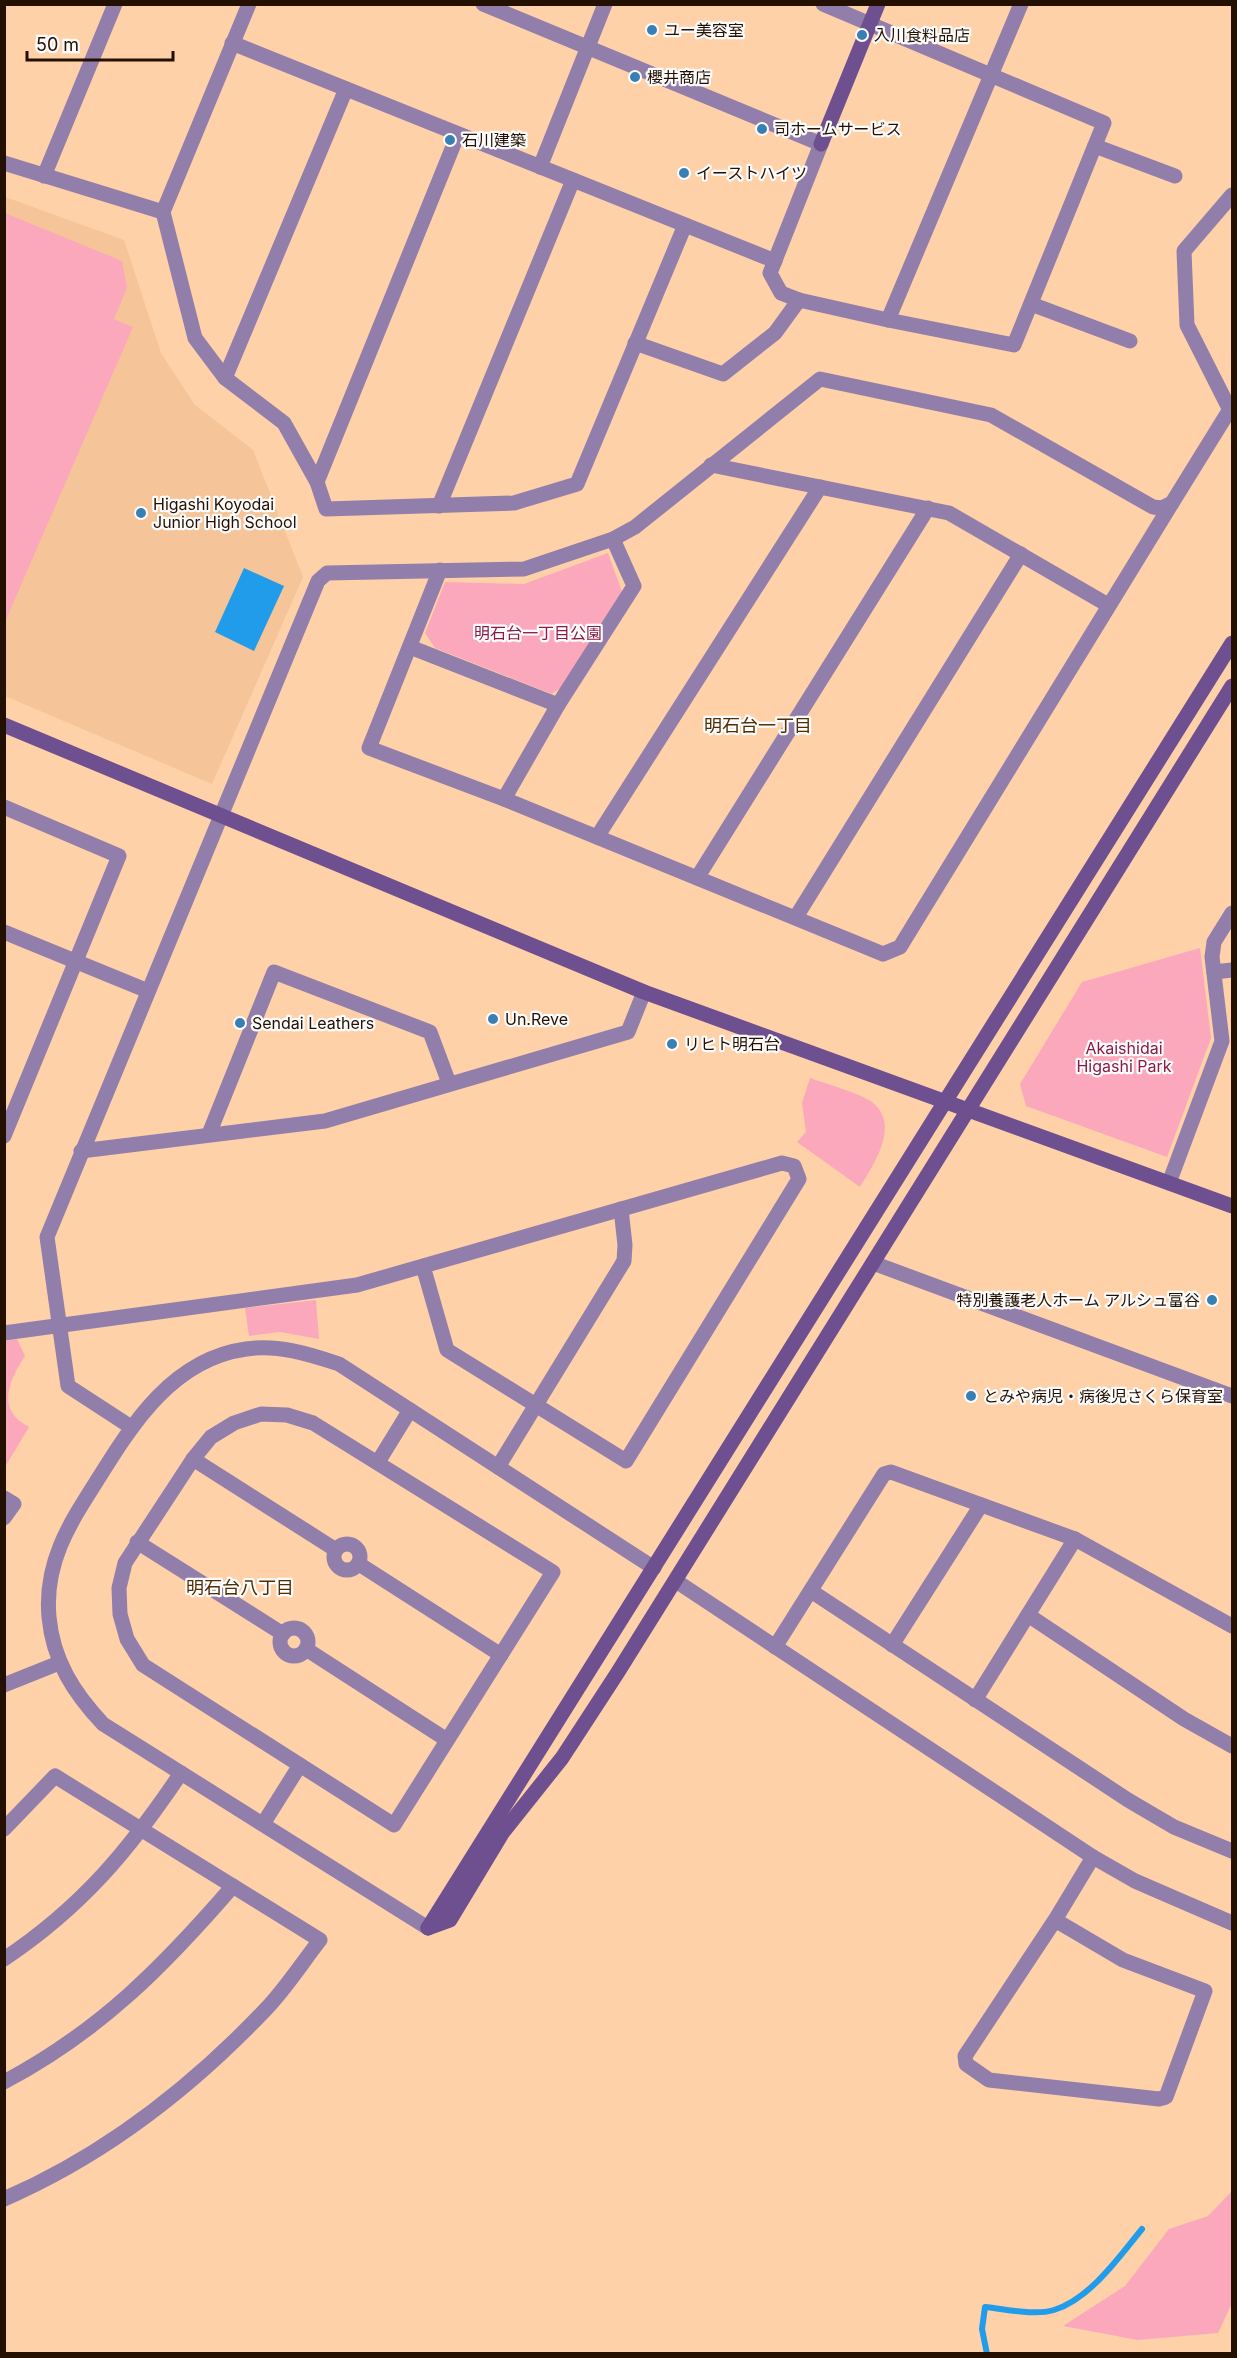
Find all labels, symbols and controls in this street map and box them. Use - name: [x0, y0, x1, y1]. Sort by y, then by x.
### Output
- place label: ユー美容室: [664, 20, 744, 40]
- marker: ユー美容室: [645, 23, 659, 37]
- scale bar: [27, 24, 172, 62]
- place label: 入川食料品店: [874, 25, 970, 45]
- marker: 入川食料品店: [855, 28, 869, 42]
- text: 50 m: [36, 34, 79, 55]
- place label: 櫻井商店: [647, 67, 711, 87]
- marker: 櫻井商店: [628, 70, 642, 84]
- place label: 司ホームサービス: [774, 119, 902, 139]
- marker: 司ホームサービス: [755, 122, 769, 136]
- place label: 石川建築: [462, 130, 526, 150]
- marker: 石川建築: [443, 133, 457, 147]
- place label: イーストハイツ: [696, 163, 807, 183]
- marker: イーストハイツ: [677, 166, 691, 180]
- place label: Higashi Koyodai Junior High School: [153, 494, 297, 532]
- marker: Higashi Koyodai Junior High School: [134, 506, 148, 520]
- park label: 明石台一丁目公園: [474, 623, 602, 643]
- district label: 明石台一丁目: [704, 715, 812, 736]
- place label: Un.Reve: [505, 1009, 568, 1029]
- marker: Un.Reve: [486, 1012, 500, 1026]
- place label: Sendai Leathers: [252, 1013, 374, 1033]
- marker: Sendai Leathers: [233, 1016, 247, 1030]
- place label: リヒト明石台: [684, 1034, 780, 1054]
- marker: リヒト明石台: [665, 1037, 679, 1051]
- park label: Akaishidai Higashi Park: [1076, 1038, 1172, 1076]
- place label: 特別養護老人ホーム アルシュ富谷: [956, 1290, 1200, 1310]
- marker: 特別養護老人ホーム アルシュ富谷: [1205, 1293, 1219, 1307]
- place label: とみや病児・病後児さくら保育室: [983, 1386, 1223, 1406]
- marker: とみや病児・病後児さくら保育室: [964, 1389, 978, 1403]
- district label: 明石台八丁目: [186, 1577, 294, 1598]

